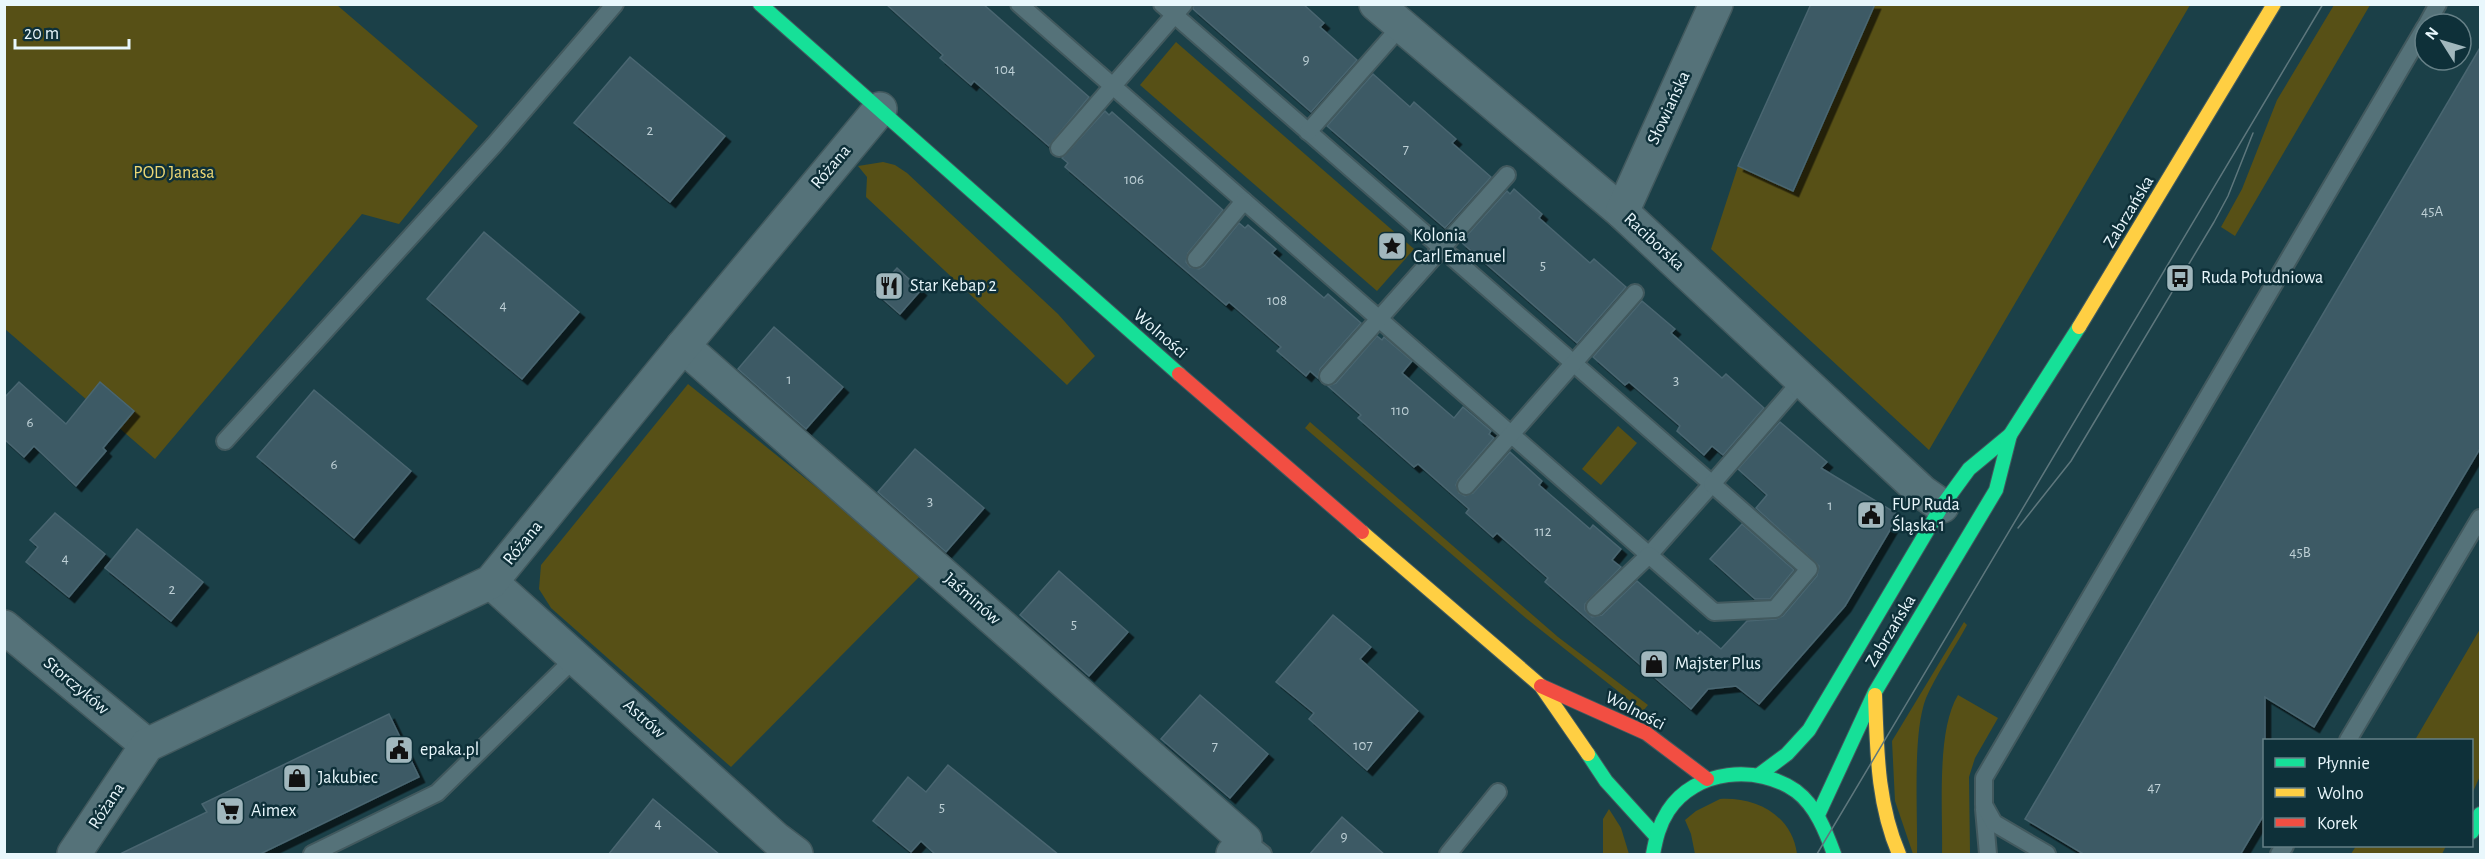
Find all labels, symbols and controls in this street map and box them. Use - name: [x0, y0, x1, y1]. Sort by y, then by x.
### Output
- scale bar: [15, 12, 129, 50]
- north arrow: [2413, 12, 2473, 72]
- text: N: [2422, 24, 2442, 43]
- text: 20 m: [24, 25, 59, 43]
- house number: 9: [1302, 52, 1310, 67]
- house number: 104: [995, 62, 1015, 77]
- street label: Słowiańska: [1644, 69, 1694, 147]
- house number: 2: [647, 123, 654, 138]
- street label: Różana: [808, 142, 854, 192]
- house number: 7: [1403, 142, 1409, 157]
- park label: POD Janasa: [133, 164, 215, 182]
- house number: 106: [1124, 172, 1144, 187]
- street label: Zabrzańska: [2101, 173, 2157, 251]
- house number: 45A: [2421, 204, 2443, 219]
- street label: Raciborska: [1620, 210, 1688, 274]
- place label: Kolonia Carl Emanuel: [1413, 227, 1506, 266]
- place icon: Kolonia Carl Emanuel: [1376, 230, 1408, 262]
- house number: 5: [1540, 258, 1546, 273]
- bus stop icon: Ruda Południowa: [2164, 262, 2196, 294]
- place label: Ruda Południowa: [2201, 269, 2323, 287]
- restaurant icon: Star Kebap 2: [873, 270, 905, 302]
- place label: Star Kebap 2: [910, 277, 997, 295]
- house number: 108: [1267, 293, 1287, 308]
- house number: 4: [499, 298, 507, 313]
- street label: Wolności: [1130, 306, 1190, 362]
- house number: 1: [786, 372, 792, 387]
- house number: 3: [1673, 373, 1679, 388]
- house number: 110: [1391, 403, 1409, 418]
- house number: 6: [26, 415, 34, 430]
- house number: 6: [330, 457, 338, 472]
- house number: 3: [927, 494, 933, 509]
- place label: FUP Ruda Śląska 1: [1892, 496, 1960, 535]
- house number: 1: [1827, 498, 1833, 513]
- public building icon: FUP Ruda Śląska 1: [1855, 499, 1887, 531]
- street label: Różana: [500, 517, 546, 569]
- house number: 112: [1534, 524, 1552, 539]
- house number: 45B: [2289, 545, 2311, 560]
- house number: 4: [61, 551, 69, 566]
- street label: Jaśminów: [940, 570, 1004, 628]
- house number: 2: [169, 582, 176, 597]
- street label: Zabrzańska: [1863, 592, 1919, 670]
- house number: 5: [1071, 617, 1077, 632]
- shop icon: Majster Plus: [1638, 648, 1670, 680]
- street label: Storczyków: [40, 654, 112, 718]
- place label: Majster Plus: [1675, 655, 1761, 673]
- street label: Wolności: [1602, 688, 1668, 734]
- street label: Astrów: [620, 696, 668, 742]
- public building icon: epaka.pl: [383, 734, 415, 766]
- house number: 107: [1353, 738, 1373, 753]
- house number: 7: [1212, 739, 1218, 754]
- legend: [2263, 739, 2473, 847]
- place label: epaka.pl: [420, 741, 479, 759]
- text: Płynnie: [2317, 755, 2370, 773]
- shop icon: Jakubiec: [281, 762, 313, 794]
- place label: Jakubiec: [318, 769, 378, 787]
- street label: Różana: [86, 780, 128, 832]
- house number: 47: [2147, 780, 2161, 795]
- text: Wolno: [2317, 785, 2364, 803]
- supermarket icon: Aimex: [214, 795, 246, 827]
- house number: 5: [939, 800, 945, 815]
- place label: Aimex: [251, 802, 296, 820]
- text: Korek: [2317, 815, 2358, 833]
- house number: 4: [654, 816, 662, 831]
- house number: 9: [1340, 829, 1348, 844]

